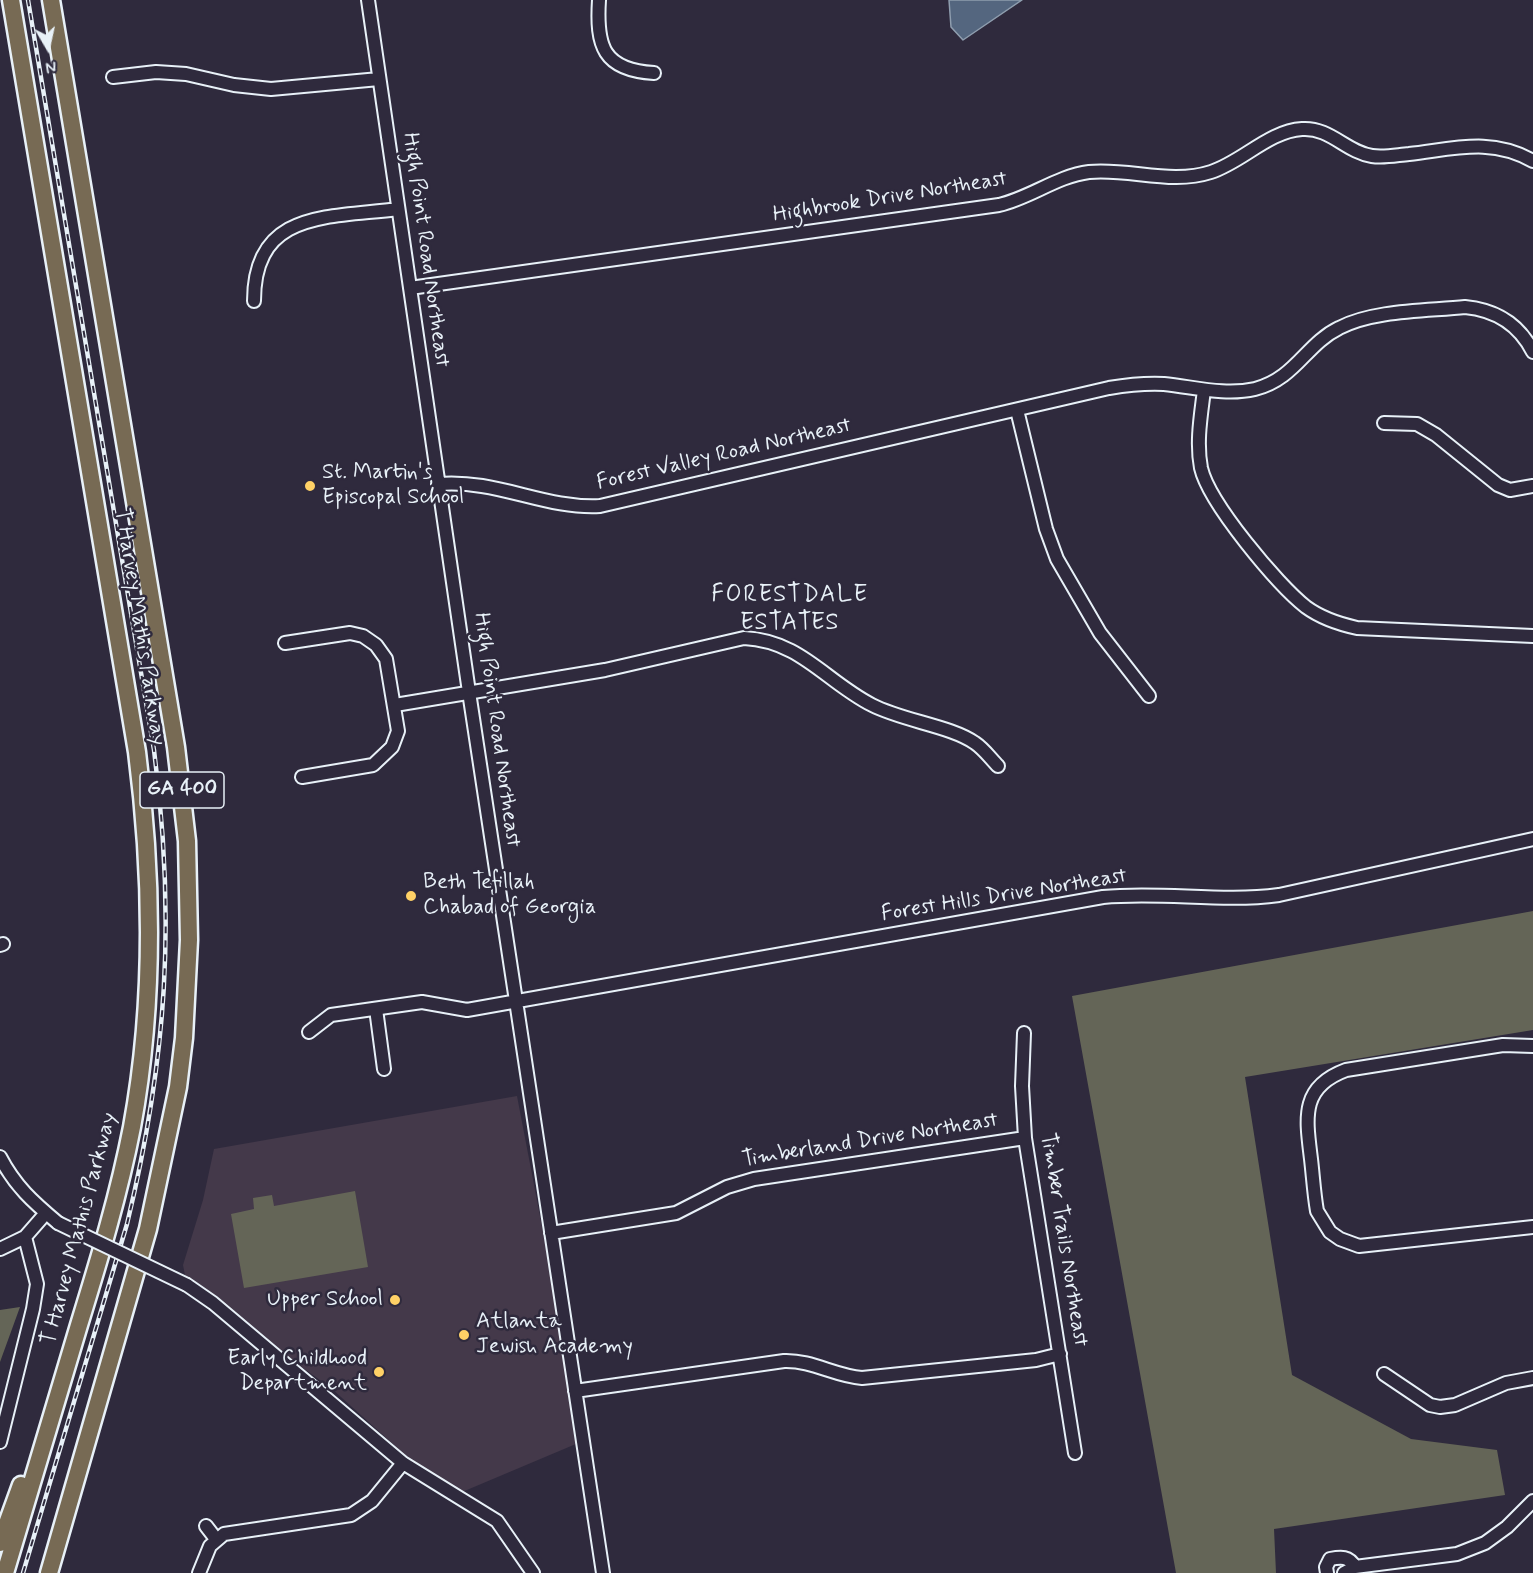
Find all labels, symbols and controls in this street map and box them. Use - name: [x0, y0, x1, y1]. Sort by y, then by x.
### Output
- north arrow: [18, 18, 78, 78]
- text: N: [44, 55, 58, 77]
- street label: High Point Road Northeast: [395, 131, 455, 369]
- street label: Highbrook Drive Northeast: [771, 166, 1009, 230]
- street label: Forest Valley Road Northeast: [594, 413, 854, 497]
- place label: St. Martin's Episcopal School: [322, 460, 464, 512]
- marker: St. Martin's Episcopal School: [303, 479, 317, 493]
- street label: T Harvey Mathis Parkway: [107, 507, 171, 747]
- district label: FORESTDALE ESTATES: [710, 582, 870, 638]
- street label: High Point Road Northeast: [466, 611, 526, 849]
- road number: GA 400: [140, 772, 224, 808]
- street label: Forest Hills Drive Northeast: [879, 864, 1129, 928]
- place label: Beth Tefillah Chabad of Georgia: [423, 870, 596, 921]
- marker: Beth Tefillah Chabad of Georgia: [404, 889, 418, 903]
- street label: Timberland Drive Northeast: [740, 1108, 1000, 1174]
- street label: T Harvey Mathis Parkway: [36, 1110, 124, 1348]
- street label: Timber Trails Northeast: [1033, 1131, 1093, 1349]
- place label: Upper School: [267, 1287, 383, 1313]
- marker: Upper School: [388, 1293, 402, 1307]
- place label: Atlanta Jewish Academy: [476, 1309, 633, 1360]
- marker: Atlanta Jewish Academy: [457, 1328, 471, 1342]
- place label: Early Childhood Department: [227, 1346, 367, 1398]
- marker: Early Childhood Department: [372, 1365, 386, 1379]

